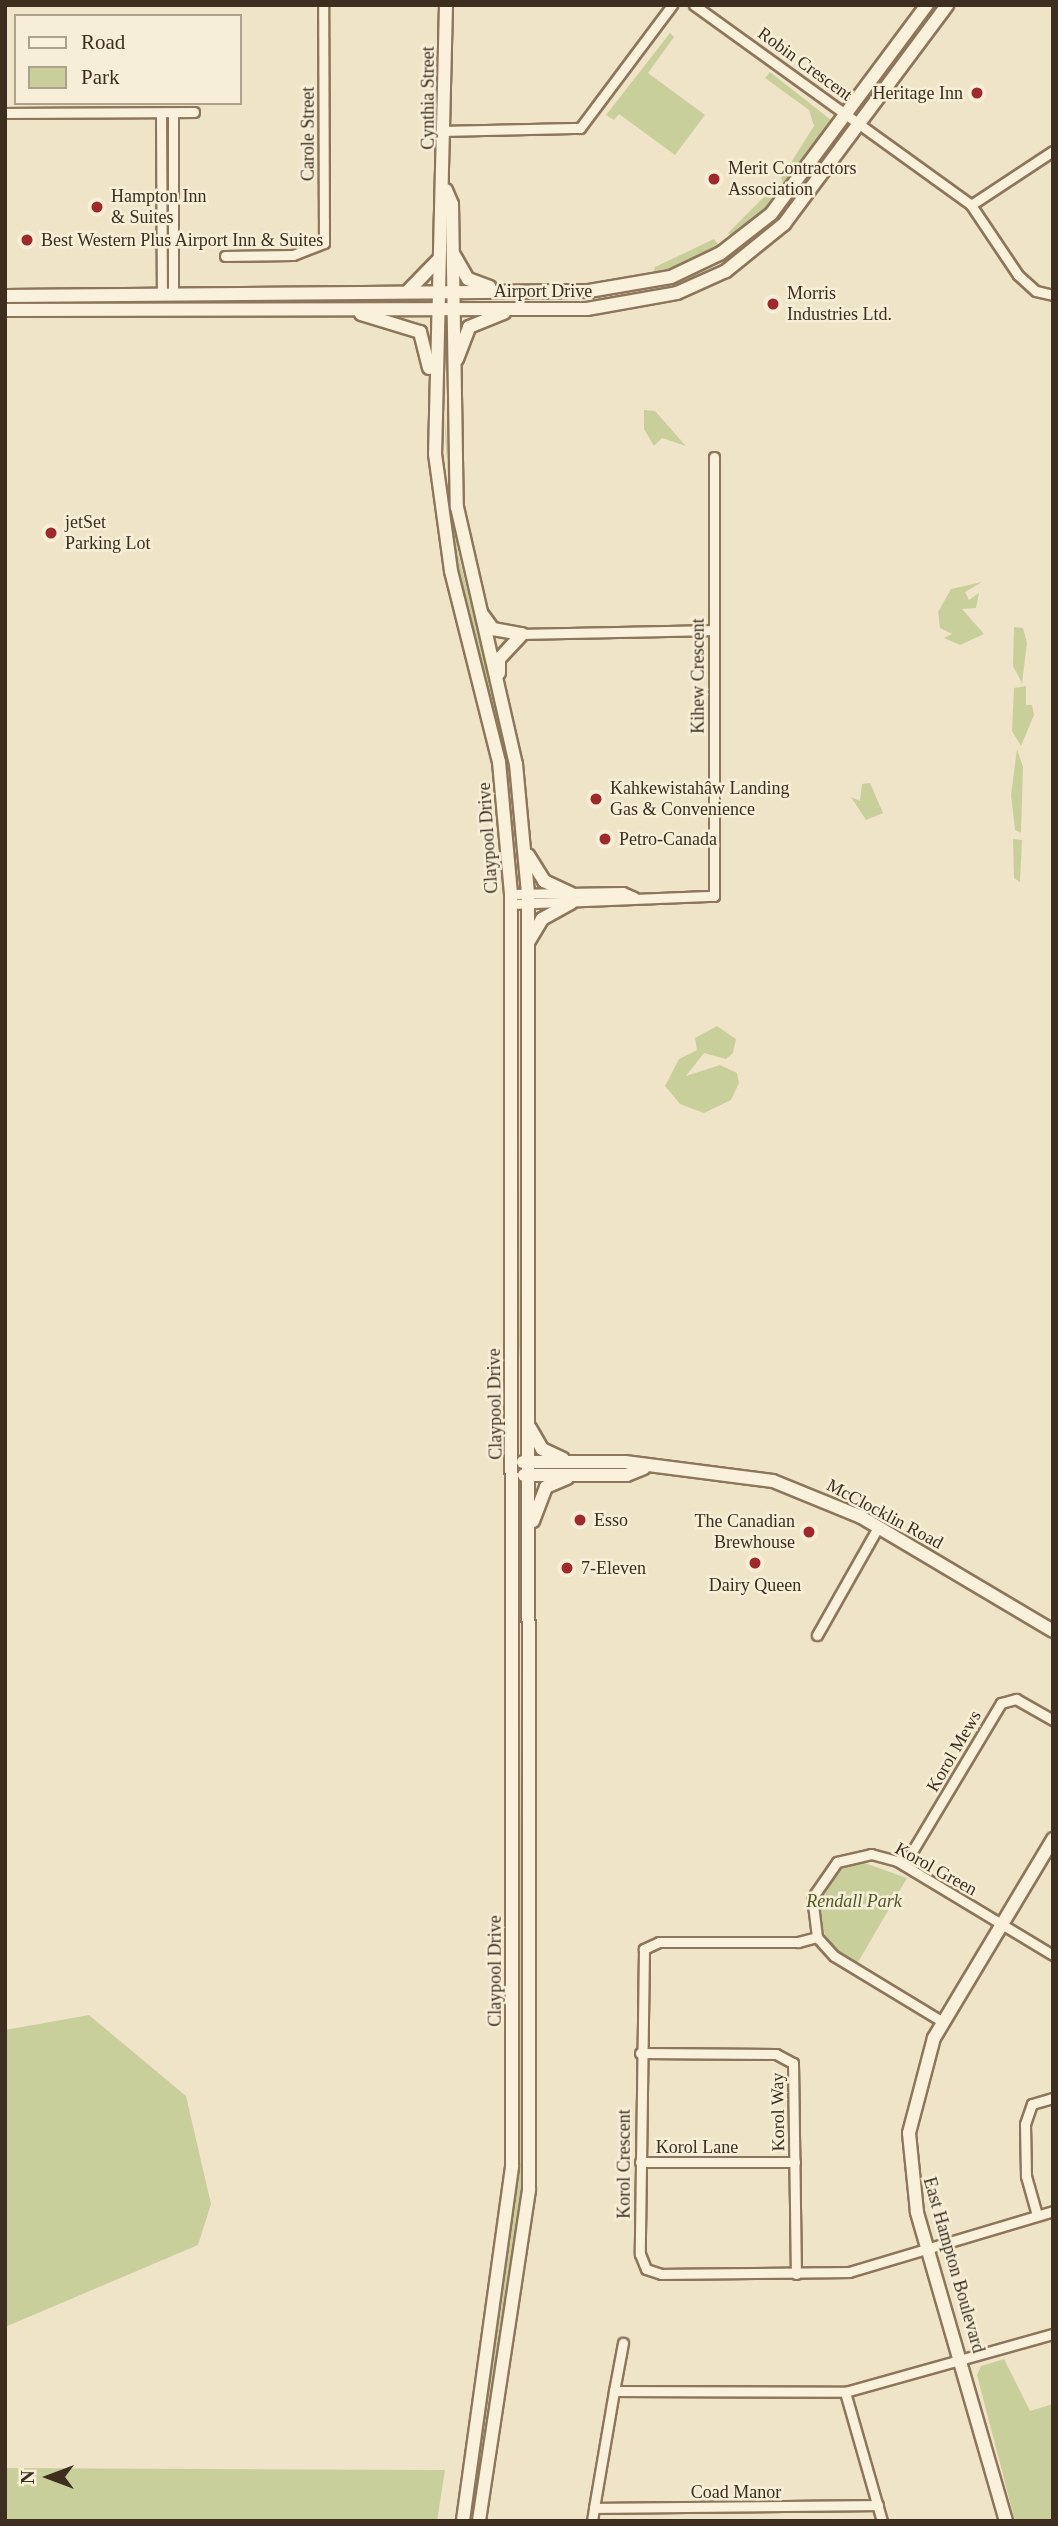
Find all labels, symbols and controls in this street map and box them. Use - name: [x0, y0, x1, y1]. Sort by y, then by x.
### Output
- legend: [14, 14, 242, 105]
- street label: Robin Crescent: [754, 22, 856, 106]
- text: Road: [81, 30, 125, 54]
- street label: Cynthia Street: [417, 46, 439, 150]
- text: Park: [81, 65, 120, 89]
- place label: Heritage Inn: [873, 82, 963, 104]
- marker: Heritage Inn: [969, 85, 985, 101]
- street label: Carole Street: [297, 87, 319, 181]
- place label: Merit Contractors Association: [728, 158, 856, 200]
- marker: Merit Contractors Association: [706, 171, 722, 187]
- place label: Hampton Inn & Suites: [111, 186, 206, 228]
- marker: Hampton Inn & Suites: [89, 199, 105, 215]
- place label: Best Western Plus Airport Inn & Suites: [41, 229, 325, 251]
- marker: Best Western Plus Airport Inn & Suites: [19, 232, 35, 248]
- street label: Airport Drive: [494, 280, 592, 302]
- place label: Morris Industries Ltd.: [787, 283, 892, 326]
- marker: Morris Industries Ltd.: [765, 296, 781, 312]
- place label: jetSet Parking Lot: [65, 512, 150, 554]
- marker: jetSet Parking Lot: [43, 525, 59, 541]
- street label: Kihew Crescent: [687, 618, 709, 734]
- place label: Kahkewistahâw Landing Gas & Convenience: [610, 778, 789, 820]
- street label: Claypool Drive: [473, 782, 503, 894]
- marker: Kahkewistahâw Landing Gas & Convenience: [588, 791, 604, 807]
- place label: Petro-Canada: [619, 828, 717, 850]
- marker: Petro-Canada: [597, 831, 613, 847]
- street label: Claypool Drive: [483, 1348, 507, 1460]
- street label: McClocklin Road: [823, 1474, 947, 1554]
- place label: Esso: [594, 1509, 628, 1531]
- place label: The Canadian Brewhouse: [695, 1511, 795, 1554]
- marker: Esso: [572, 1512, 588, 1528]
- marker: The Canadian Brewhouse: [801, 1524, 817, 1540]
- marker: Dairy Queen: [747, 1555, 763, 1571]
- place label: 7-Eleven: [581, 1557, 646, 1579]
- marker: 7-Eleven: [559, 1560, 575, 1576]
- place label: Dairy Queen: [709, 1574, 801, 1596]
- street label: Korol Mews: [922, 1706, 986, 1796]
- street label: Korol Green: [891, 1838, 981, 1900]
- park label: Rendall Park: [806, 1890, 902, 1912]
- street label: Claypool Drive: [484, 1915, 506, 2027]
- street label: Korol Way: [767, 2072, 789, 2152]
- street label: Korol Crescent: [613, 2109, 635, 2219]
- street label: Korol Lane: [656, 2136, 738, 2158]
- street label: East Hampton Boulevard: [919, 2175, 989, 2355]
- north arrow: [14, 2442, 84, 2512]
- text: N: [17, 2470, 38, 2484]
- street label: Coad Manor: [691, 2481, 781, 2503]

